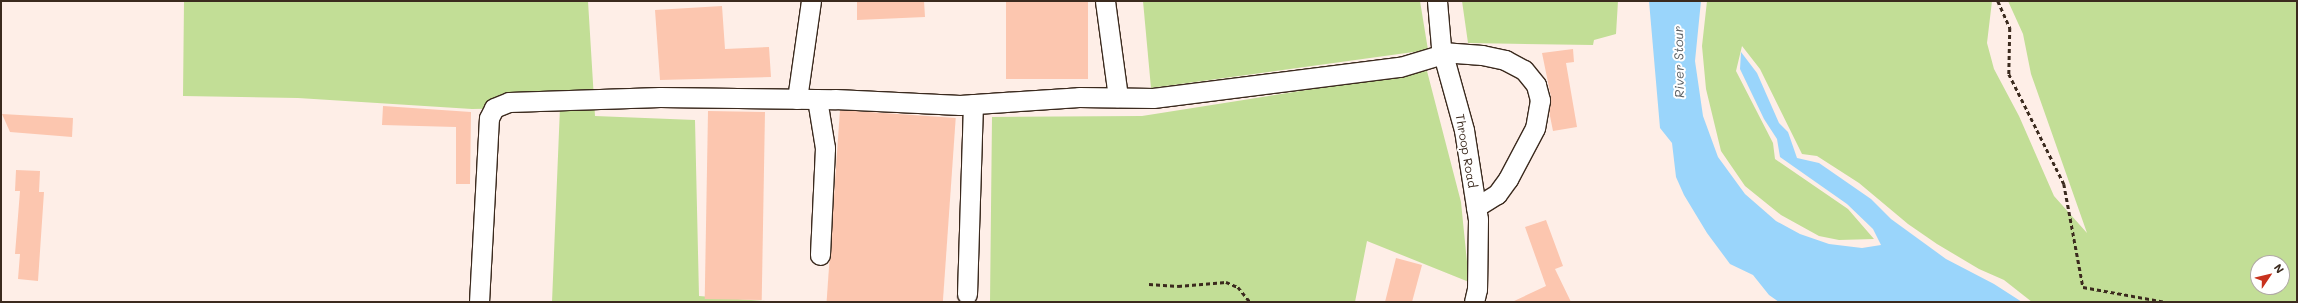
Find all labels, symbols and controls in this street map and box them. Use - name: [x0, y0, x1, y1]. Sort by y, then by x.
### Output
- water label: River Stour: [1671, 26, 1687, 98]
- street label: Throop Road: [1452, 113, 1480, 189]
- north arrow: [2250, 255, 2290, 295]
- text: N: [2271, 261, 2288, 276]

